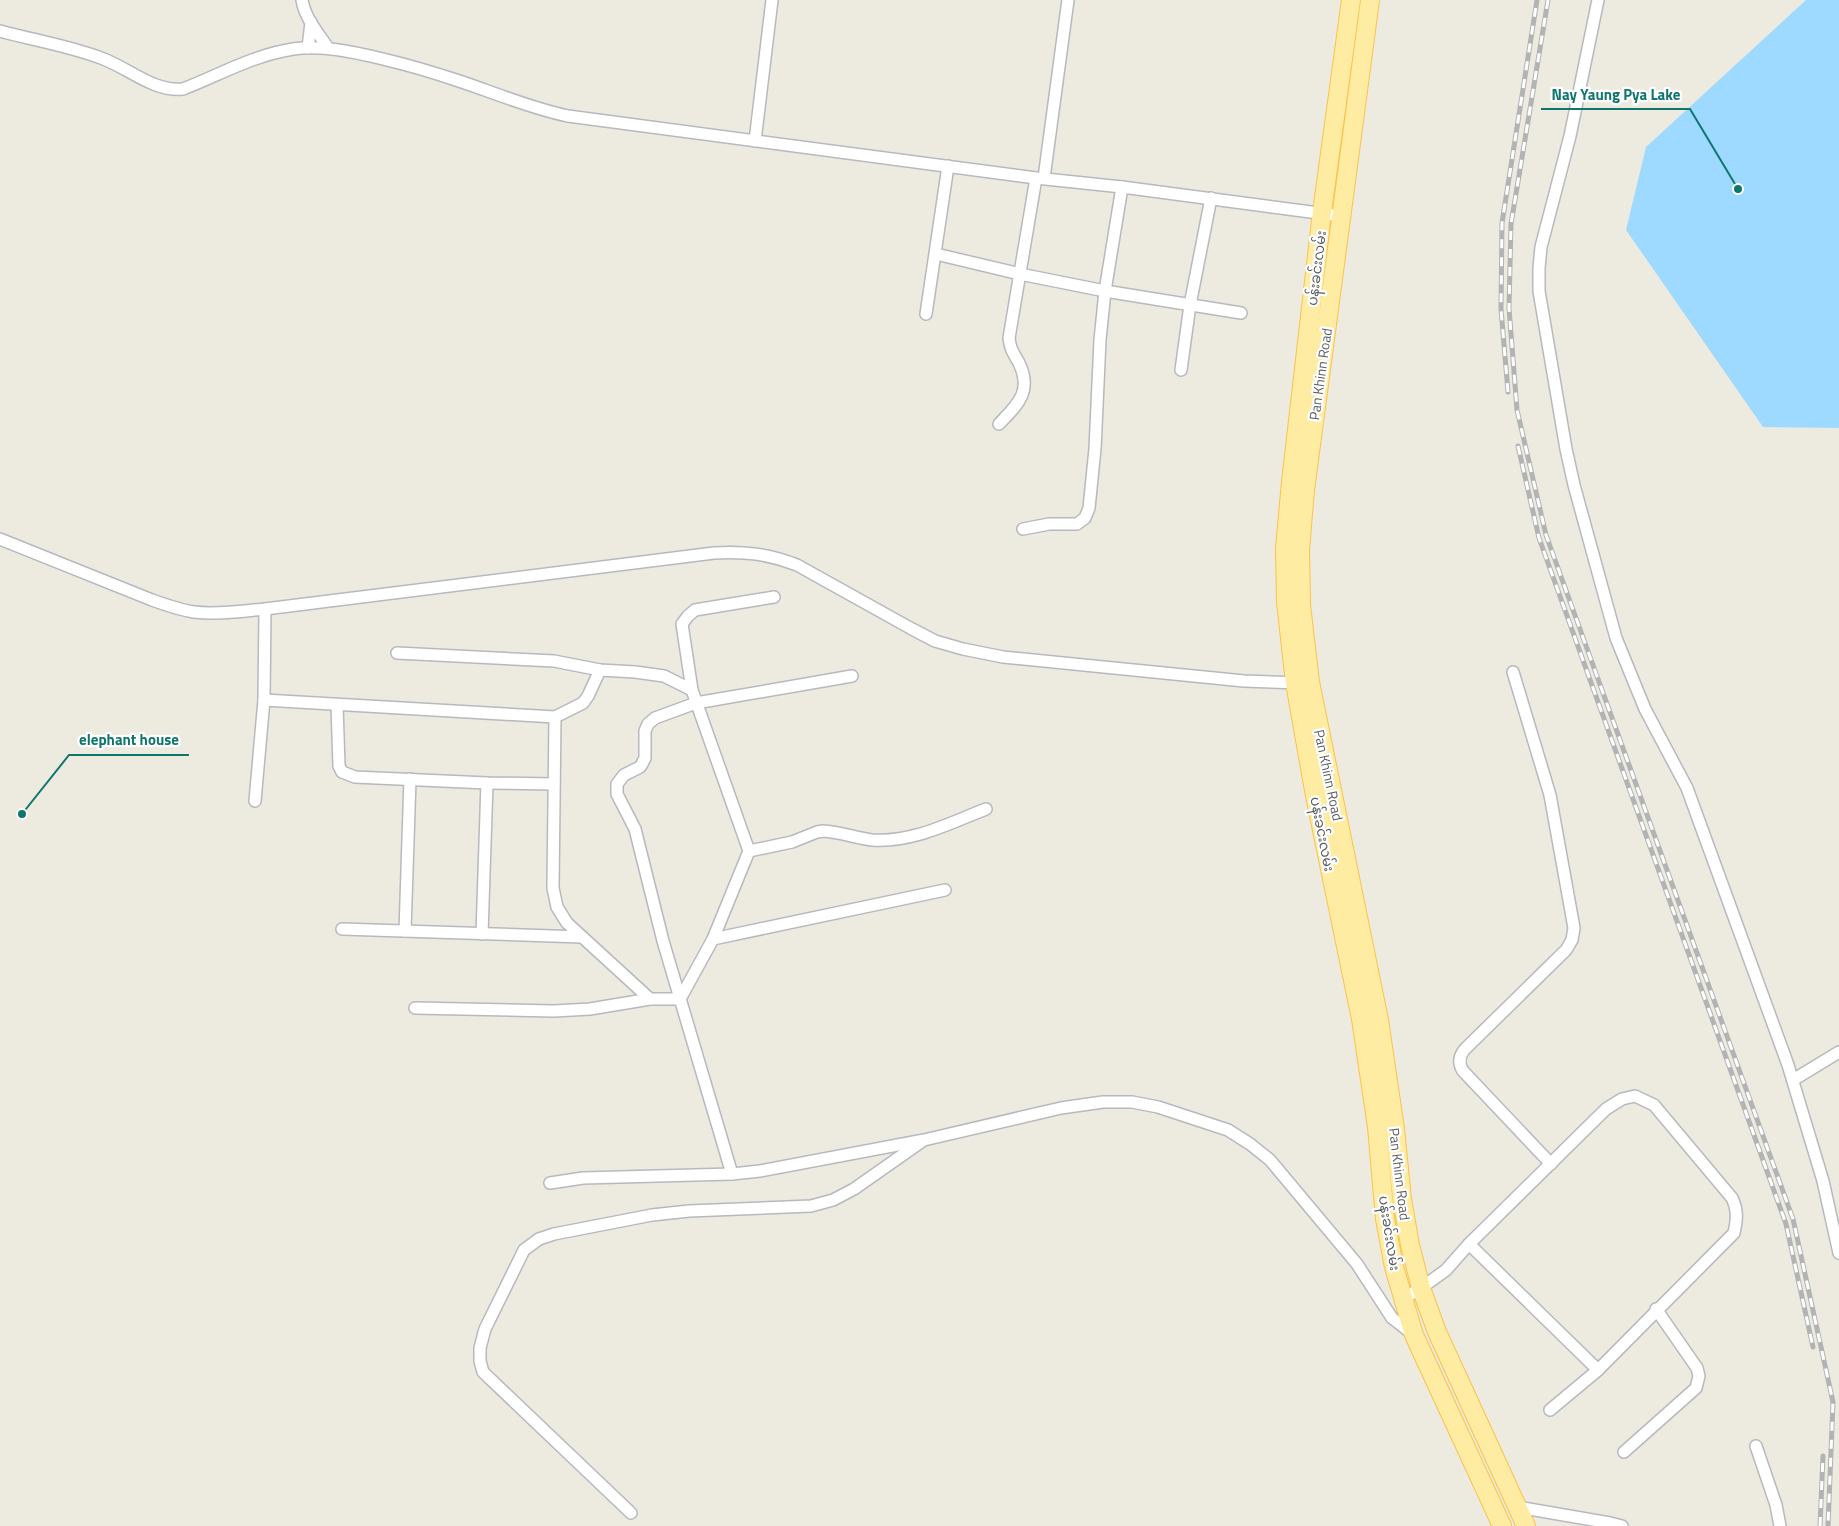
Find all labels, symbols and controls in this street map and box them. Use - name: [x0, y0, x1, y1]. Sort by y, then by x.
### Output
- callout: Nay Yaung Pya Lake: [1541, 79, 1690, 109]
- text: Nay Yaung Pya Lake: [1552, 83, 1681, 106]
- street label: ပန်းခင်းလမ်း: [1301, 229, 1333, 307]
- street label: Pan Khinn Road: [1303, 327, 1337, 421]
- callout: elephant house: [69, 725, 189, 755]
- street label: Pan Khinn Road: [1309, 727, 1349, 823]
- text: elephant house: [79, 728, 179, 751]
- street label: ပန်းခင်းလမ်း: [1303, 795, 1341, 874]
- street label: Pan Khinn Road: [1384, 1127, 1416, 1221]
- street label: ပန်းခင်းလမ်း: [1372, 1194, 1406, 1272]

